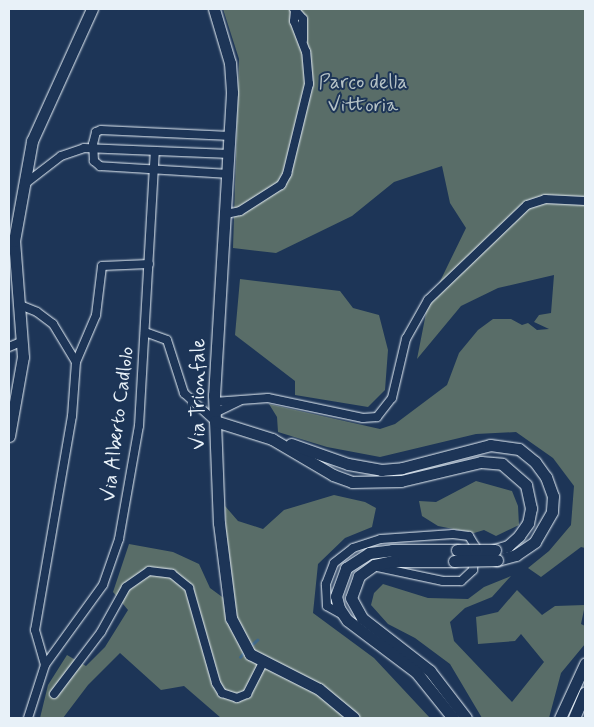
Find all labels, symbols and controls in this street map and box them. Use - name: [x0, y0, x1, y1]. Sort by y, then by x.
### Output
- park label: Parco della Vittoria: [319, 70, 407, 117]
- street label: Via Trionfale: [186, 337, 210, 451]
- street label: Via Alberto Cadlolo: [96, 344, 140, 504]

